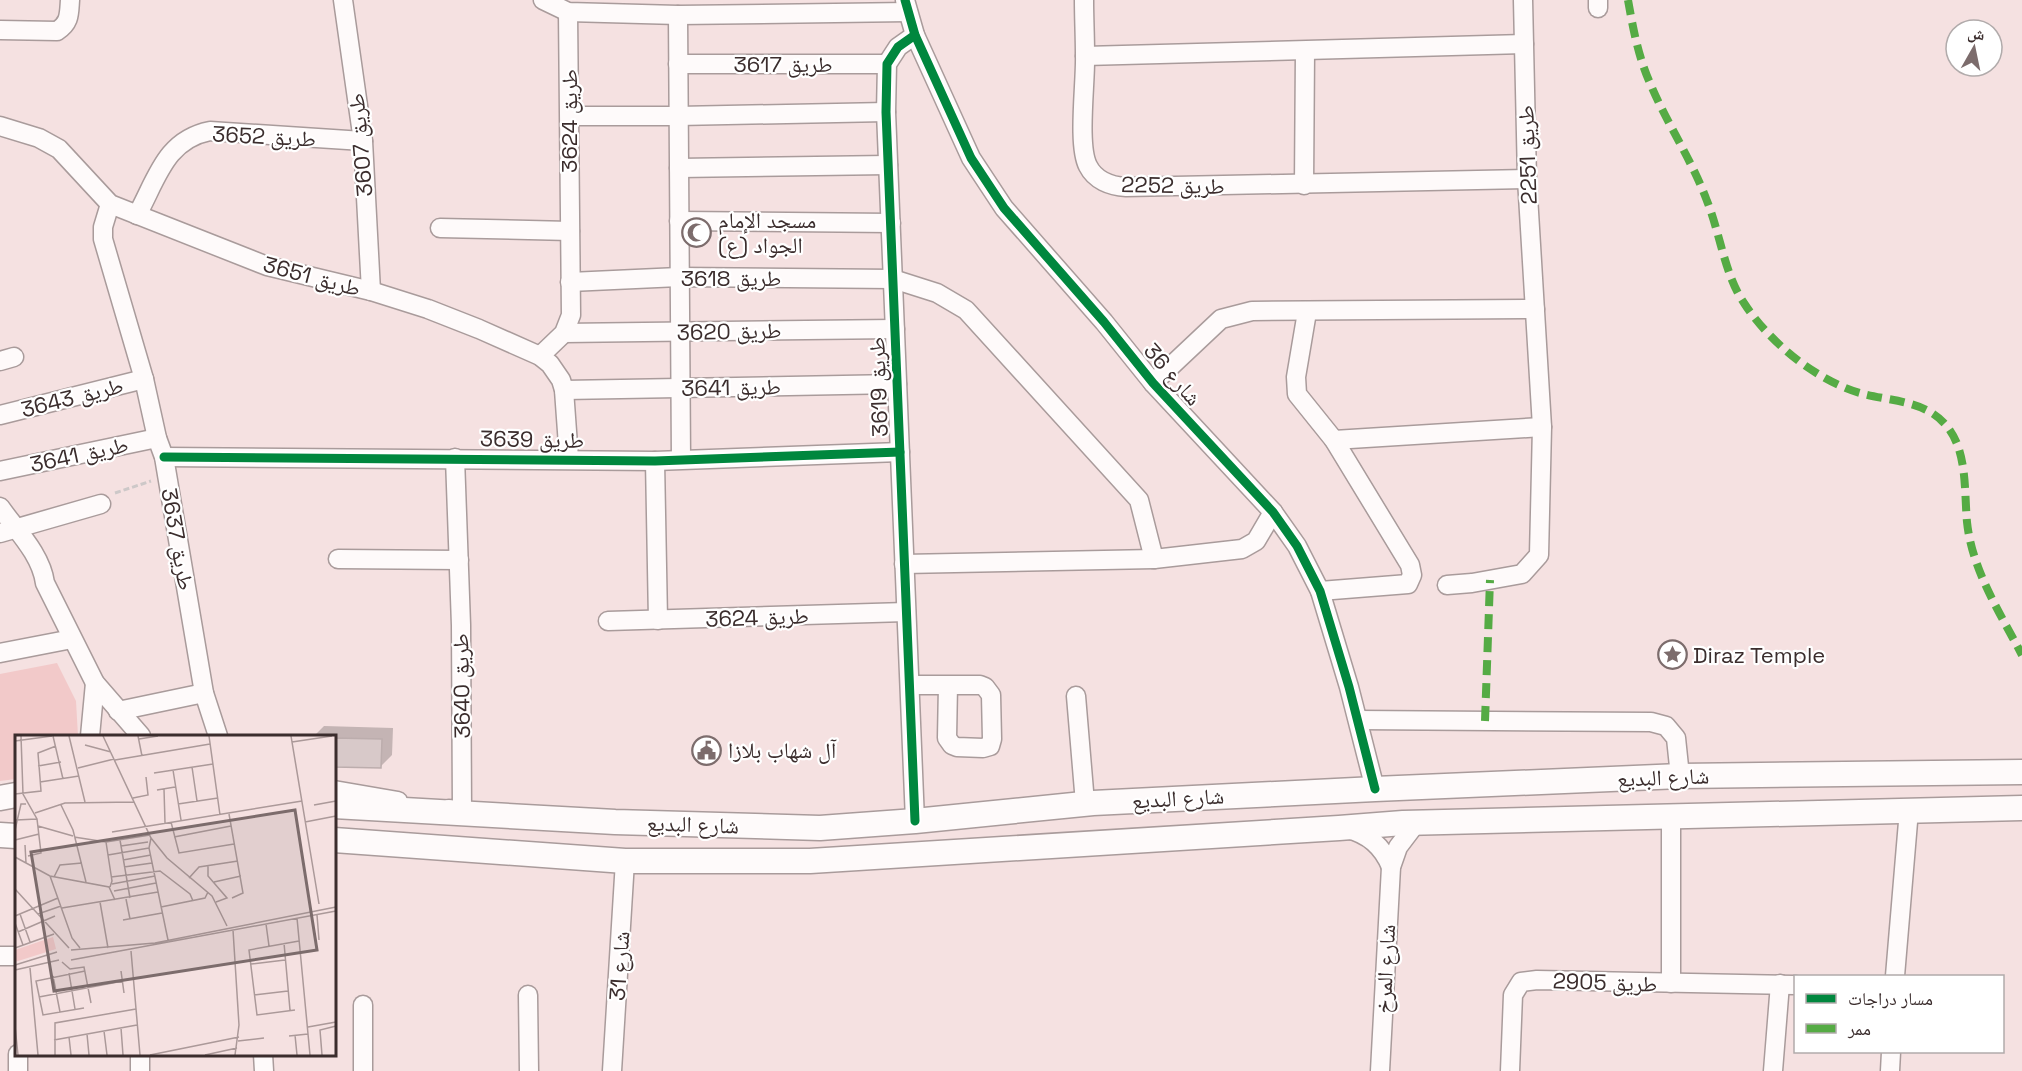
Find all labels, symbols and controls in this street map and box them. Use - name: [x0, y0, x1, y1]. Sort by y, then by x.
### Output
- north arrow: [1944, 18, 2004, 78]
- text: ش: [1966, 22, 1986, 45]
- street label: طريق 3617: [733, 50, 833, 78]
- street label: طريق 3624: [555, 69, 583, 173]
- street label: طريق 3607: [342, 92, 378, 198]
- street label: طريق 2251: [1511, 105, 1543, 205]
- street label: طريق 3652: [211, 119, 317, 153]
- street label: طريق 2252: [1121, 170, 1225, 200]
- place label: مسجد الإمام الجواد (ع): [718, 206, 816, 259]
- mosque icon: مسجد الإمام الجواد (ع): [681, 217, 713, 249]
- street label: طريق 3651: [260, 250, 364, 302]
- street label: طريق 3618: [681, 264, 781, 292]
- street label: طريق 3620: [676, 316, 782, 346]
- street label: طريق 3619: [862, 336, 894, 438]
- street label: شارع 36: [1138, 337, 1208, 411]
- street label: طريق 3643: [18, 371, 126, 423]
- street label: طريق 3641: [681, 372, 781, 402]
- street label: طريق 3639: [480, 424, 584, 454]
- street label: طريق 3641: [27, 430, 131, 478]
- street label: طريق 3637: [155, 486, 201, 592]
- street label: طريق 3624: [705, 601, 809, 633]
- street label: طريق 3640: [446, 633, 476, 739]
- place icon: Diraz Temple: [1656, 639, 1688, 671]
- place label: Diraz Temple: [1693, 641, 1825, 669]
- public building icon: آل شهاب بلازا: [691, 734, 723, 766]
- inset map: [15, 735, 336, 1056]
- place label: آل شهاب بلازا: [728, 736, 837, 764]
- street label: شارع البديع: [1616, 761, 1710, 793]
- street label: شارع البديع: [1131, 782, 1225, 814]
- street label: شارع البديع: [646, 808, 740, 840]
- street label: شارع المرخ: [1369, 924, 1401, 1014]
- street label: شارع 31: [603, 930, 635, 1002]
- street label: طريق 2905: [1552, 966, 1658, 998]
- legend: [1794, 975, 2004, 1053]
- text: مسار دراجات: [1848, 987, 1933, 1010]
- text: ممر: [1847, 1017, 1871, 1040]

